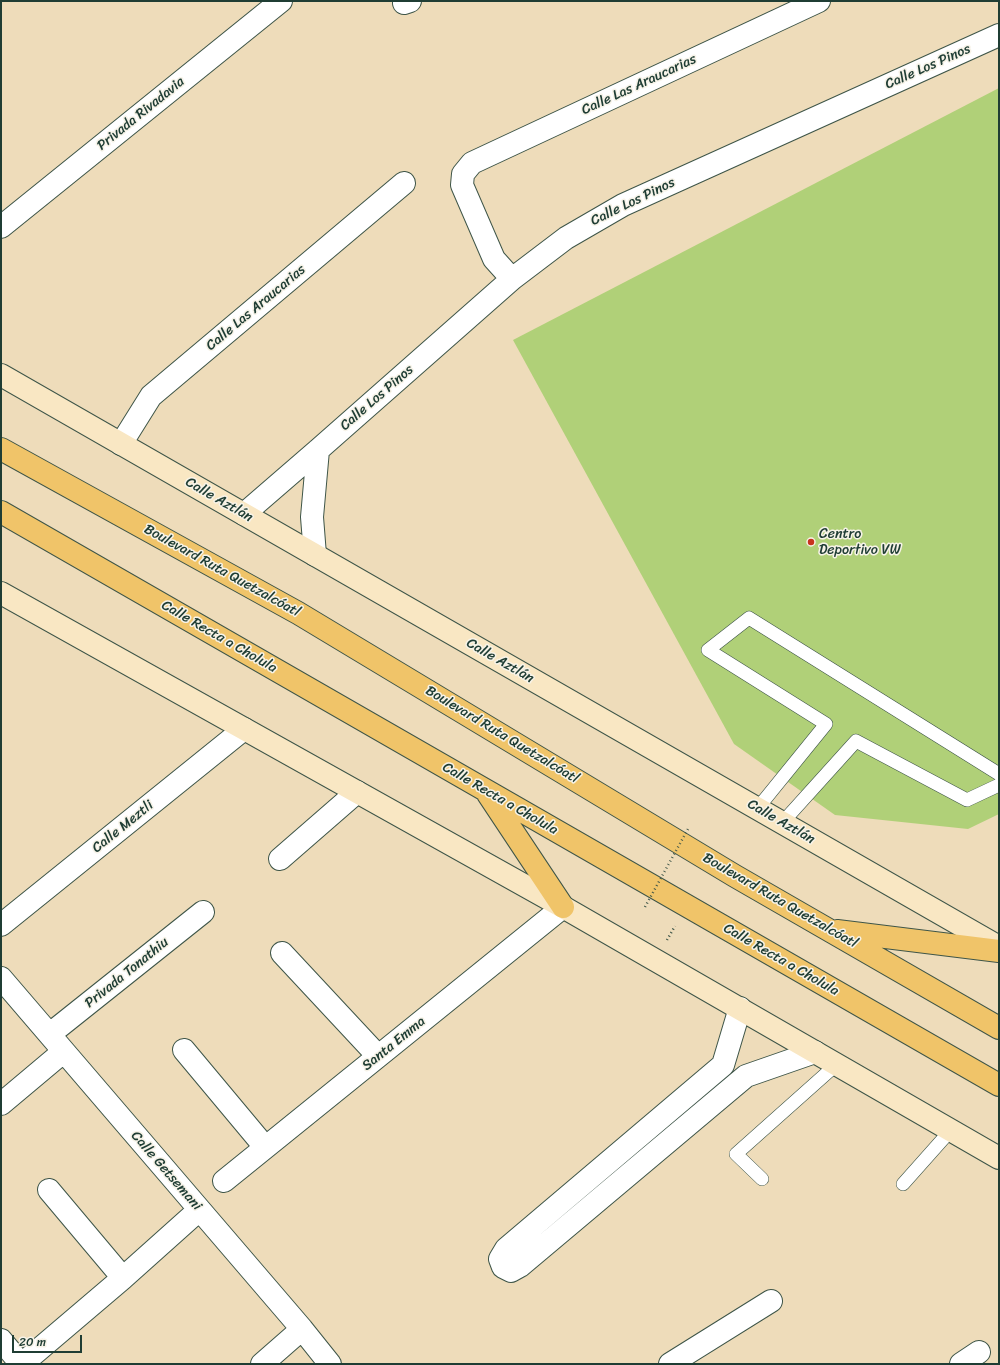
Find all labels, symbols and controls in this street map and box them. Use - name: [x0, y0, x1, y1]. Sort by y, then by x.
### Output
- street label: Calle Los Pinos: [883, 41, 973, 93]
- street label: Calle Las Araucarias: [579, 51, 699, 119]
- street label: Privada Rivadavia: [94, 74, 188, 154]
- street label: Calle Los Pinos: [588, 174, 678, 230]
- street label: Calle Las Araucarias: [203, 261, 309, 355]
- street label: Calle Los Pinos: [337, 362, 417, 434]
- street label: Calle Aztlán: [182, 474, 256, 526]
- street label: Boulevard Ruta Quetzalcóatl: [141, 521, 303, 621]
- place label: Centro Deportivo VW: [819, 526, 901, 558]
- marker: Centro Deportivo VW: [806, 537, 816, 547]
- street label: Calle Recta a Cholula: [158, 597, 280, 677]
- street label: Calle Aztlán: [463, 635, 537, 687]
- street label: Boulevard Ruta Quetzalcóatl: [422, 682, 582, 788]
- street label: Calle Recta a Cholula: [439, 759, 561, 839]
- street label: Calle Aztlán: [744, 796, 818, 848]
- street label: Calle Meztli: [89, 797, 157, 857]
- street label: Boulevard Ruta Quetzalcóatl: [700, 850, 860, 952]
- street label: Calle Recta a Cholula: [720, 920, 842, 1000]
- street label: Privada Tonathiu: [82, 934, 172, 1012]
- street label: Santa Emma: [359, 1013, 429, 1075]
- street label: Calle Getsemani: [127, 1128, 205, 1214]
- scale bar: [14, 1327, 84, 1353]
- text: 20 m: [19, 1331, 46, 1353]

